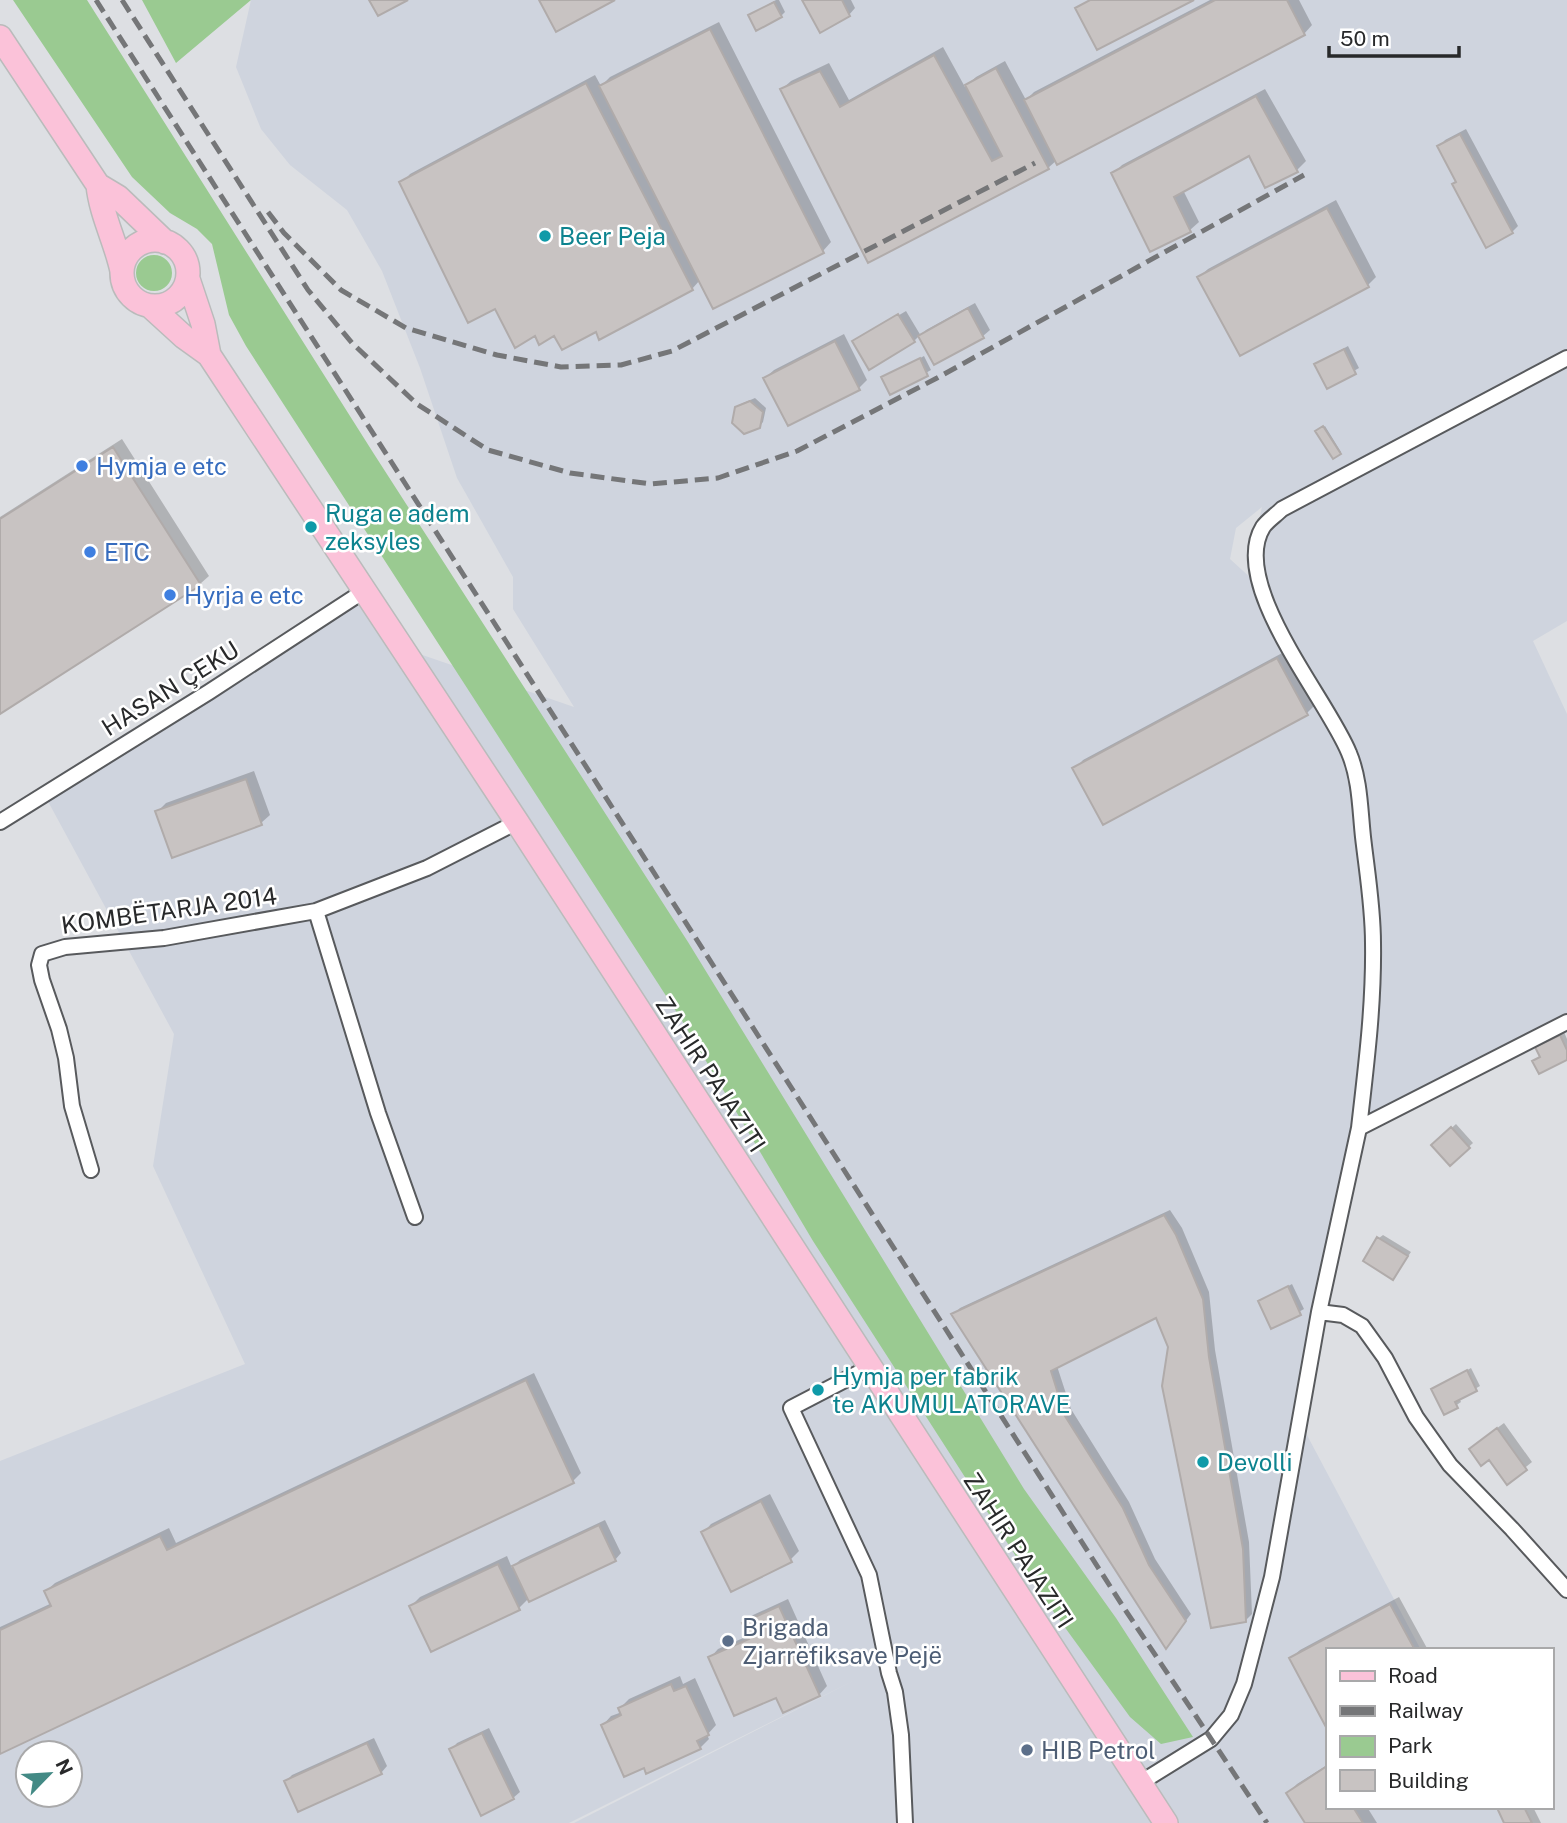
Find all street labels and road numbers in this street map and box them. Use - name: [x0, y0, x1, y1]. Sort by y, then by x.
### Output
- street label: HASAN ÇEKU: [96, 635, 244, 741]
- street label: KOMBËTARJA 2014: [59, 881, 279, 939]
- street label: ZAHIR PAJAZITI: [650, 991, 772, 1157]
- street label: ZAHIR PAJAZITI: [958, 1467, 1080, 1633]

